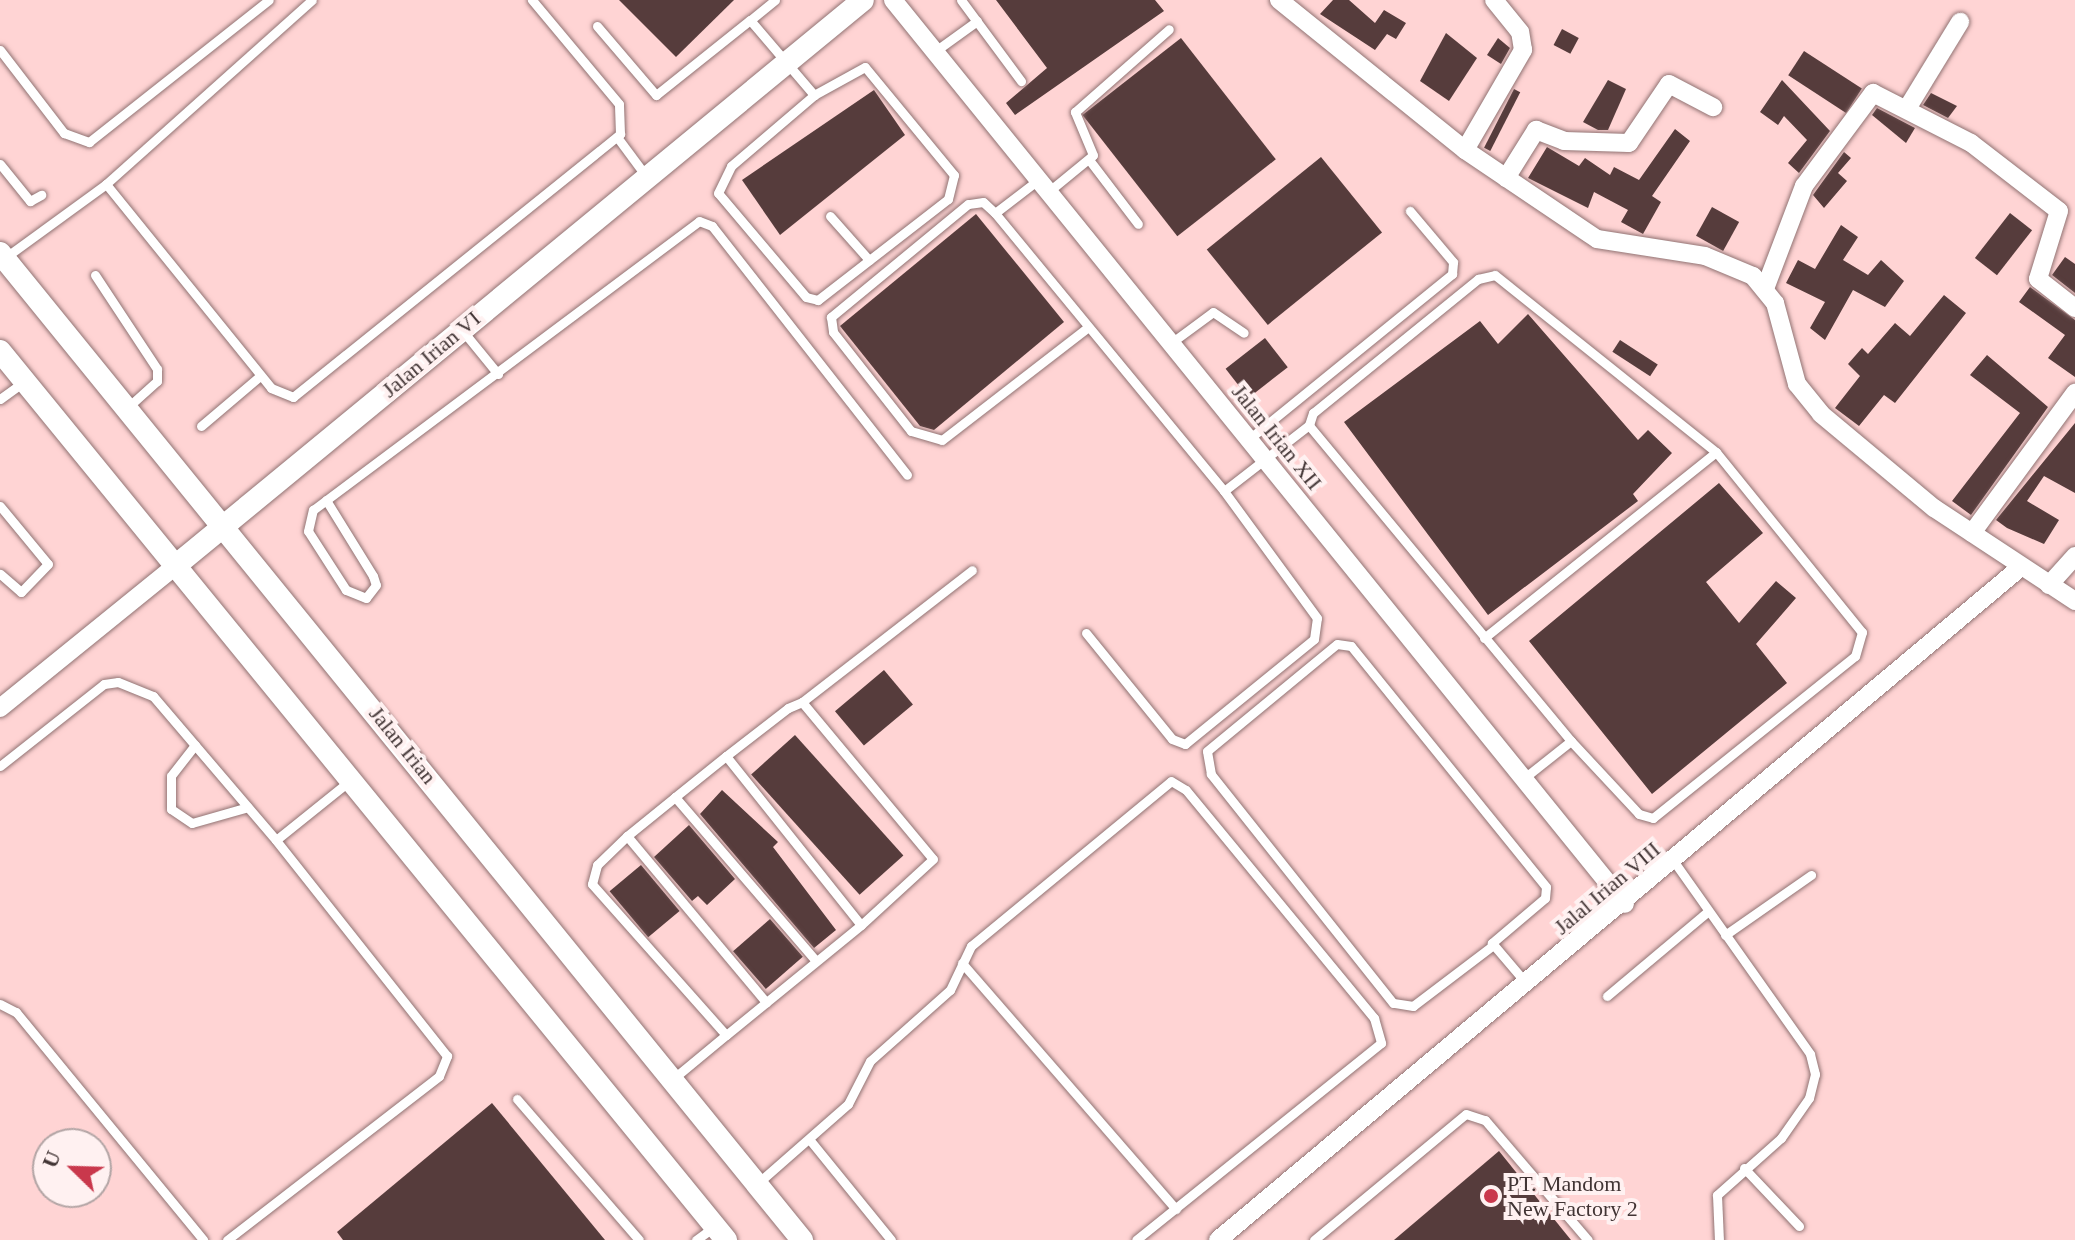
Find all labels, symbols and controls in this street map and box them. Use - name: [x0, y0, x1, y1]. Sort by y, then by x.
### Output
- street label: Jalan Irian VI: [376, 305, 486, 403]
- street label: Jalan Irian XII: [1226, 379, 1328, 495]
- street label: Jalan Irian: [364, 701, 442, 789]
- street label: Jalal Irian VIII: [1548, 836, 1666, 940]
- north arrow: [32, 1128, 112, 1208]
- text: U: [37, 1147, 66, 1171]
- place label: PT. Mandom New Factory 2: [1507, 1170, 1638, 1222]
- marker: PT. Mandom New Factory 2: [1482, 1187, 1500, 1205]

